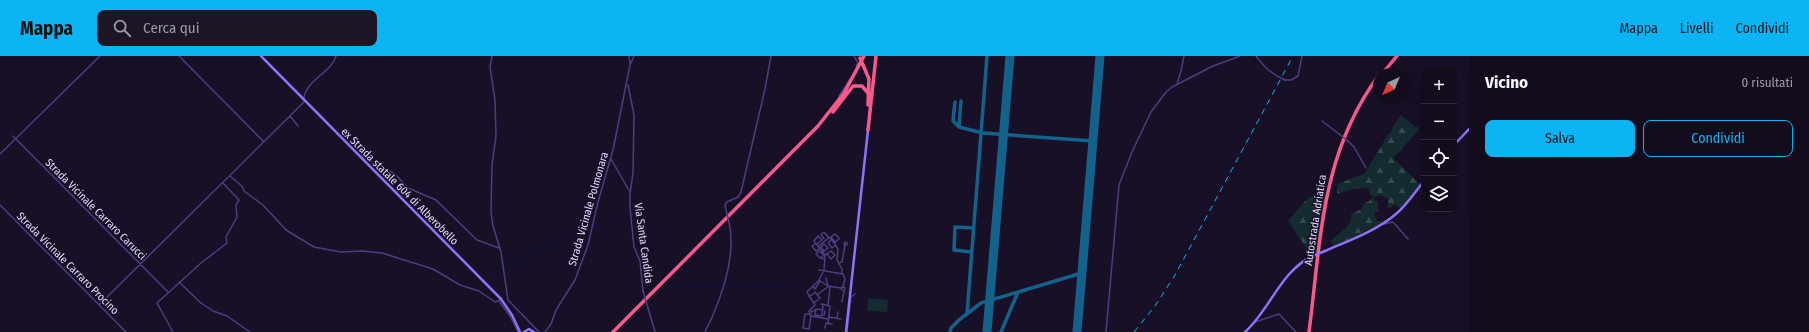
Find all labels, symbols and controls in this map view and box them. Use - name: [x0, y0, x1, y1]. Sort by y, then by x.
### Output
- search box: [97, 10, 377, 46]
- text: Mappa: [20, 17, 73, 40]
- icon: search: [111, 17, 133, 39]
- text: Cerca qui: [143, 19, 199, 37]
- text: Mappa: [1619, 20, 1658, 37]
- text: Livelli: [1680, 20, 1714, 37]
- text: Condividi: [1736, 20, 1789, 37]
- north arrow: [1373, 68, 1409, 104]
- map controls: [1421, 68, 1457, 212]
- button: +: [1421, 68, 1457, 104]
- text: Vicino: [1485, 72, 1528, 93]
- text: 0 risultati: [1742, 75, 1793, 90]
- button: −: [1421, 104, 1457, 140]
- button: Salva: [1485, 120, 1635, 157]
- button: Condividi: [1643, 120, 1793, 157]
- street label: ex Strada statale 604 di Alberobello: [338, 125, 461, 248]
- button: locate: [1421, 140, 1457, 176]
- street label: Strada Vicinale Polmonara: [566, 151, 611, 268]
- street label: Strada Vicinale Carraro Carucci: [42, 156, 149, 263]
- street label: Autostrada Adriatica: [1302, 174, 1329, 266]
- button: layers: [1421, 176, 1457, 212]
- street label: Via Santa Candida: [631, 202, 656, 284]
- street label: Strada Vicinale Carraro Procino: [14, 210, 122, 317]

